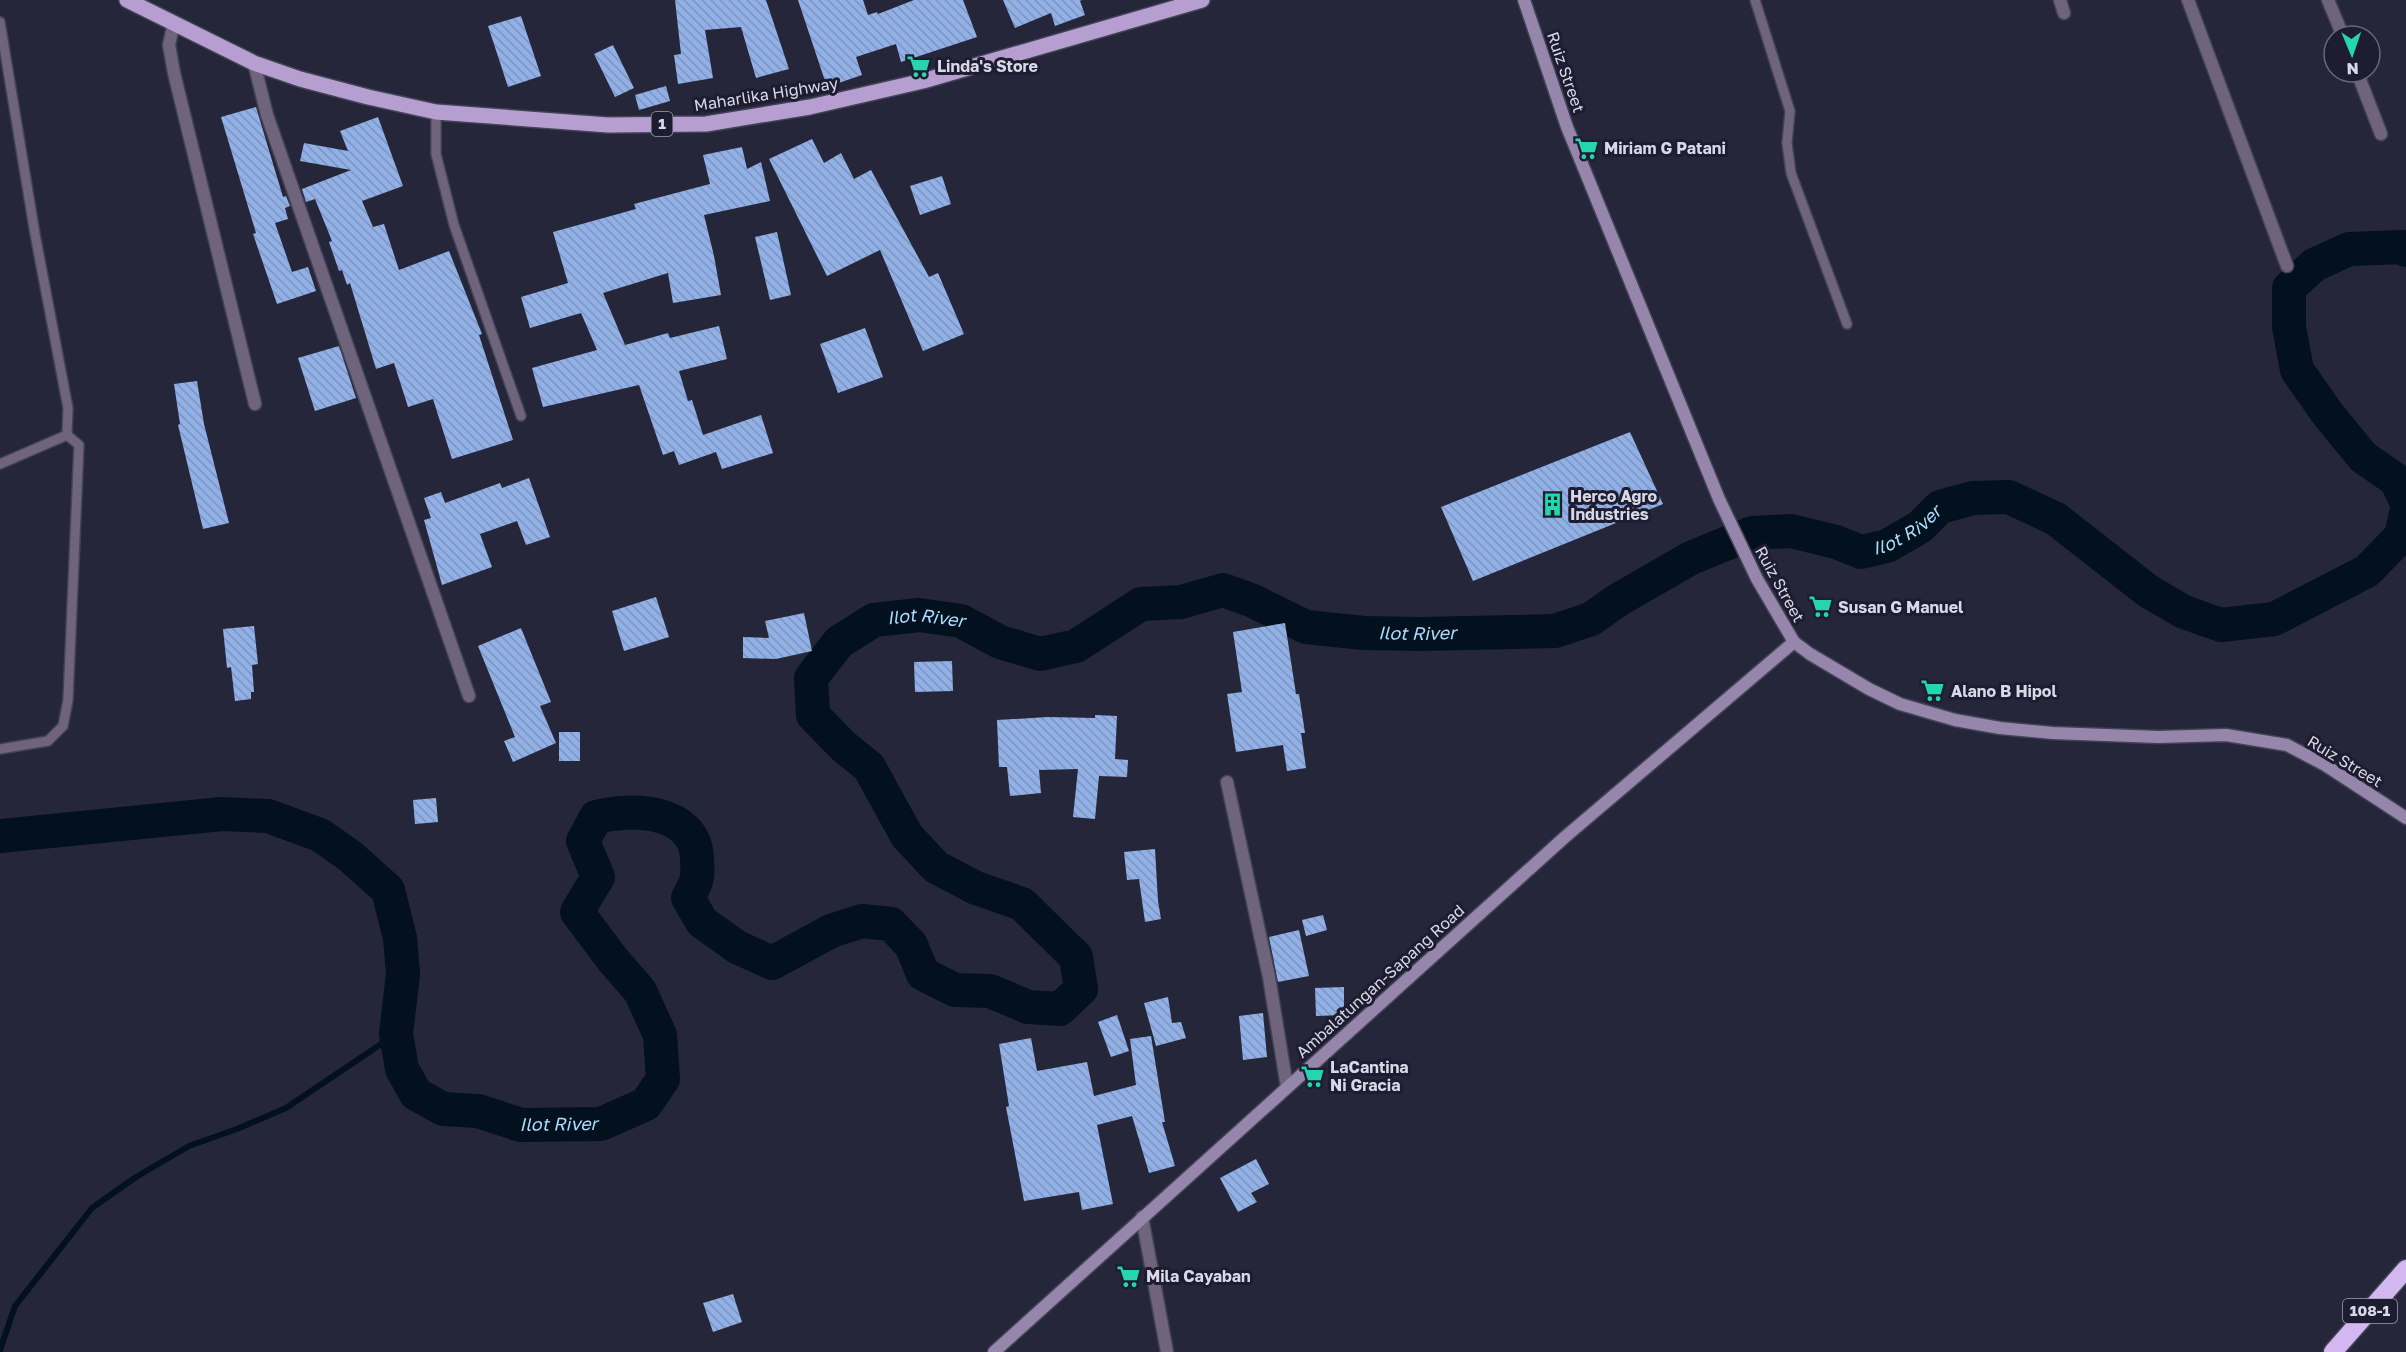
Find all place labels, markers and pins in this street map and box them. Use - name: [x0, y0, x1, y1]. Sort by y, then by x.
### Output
- supermarket icon: Linda's Store: [906, 53, 932, 79]
- place label: Linda's Store: [937, 56, 1038, 76]
- supermarket icon: Miriam G Patani: [1573, 135, 1599, 161]
- place label: Miriam G Patani: [1604, 138, 1726, 158]
- place label: Herco Agro Industries: [1570, 486, 1657, 524]
- building icon: Herco Agro Industries: [1539, 492, 1565, 518]
- supermarket icon: Susan G Manuel: [1807, 594, 1833, 620]
- place label: Susan G Manuel: [1838, 597, 1964, 617]
- supermarket icon: Alano B Hipol: [1920, 678, 1946, 704]
- place label: Alano B Hipol: [1951, 681, 2057, 701]
- place label: LaCantina Ni Gracia: [1330, 1057, 1409, 1095]
- supermarket icon: LaCantina Ni Gracia: [1299, 1063, 1325, 1089]
- supermarket icon: Mila Cayaban: [1115, 1263, 1141, 1289]
- place label: Mila Cayaban: [1146, 1266, 1251, 1286]

